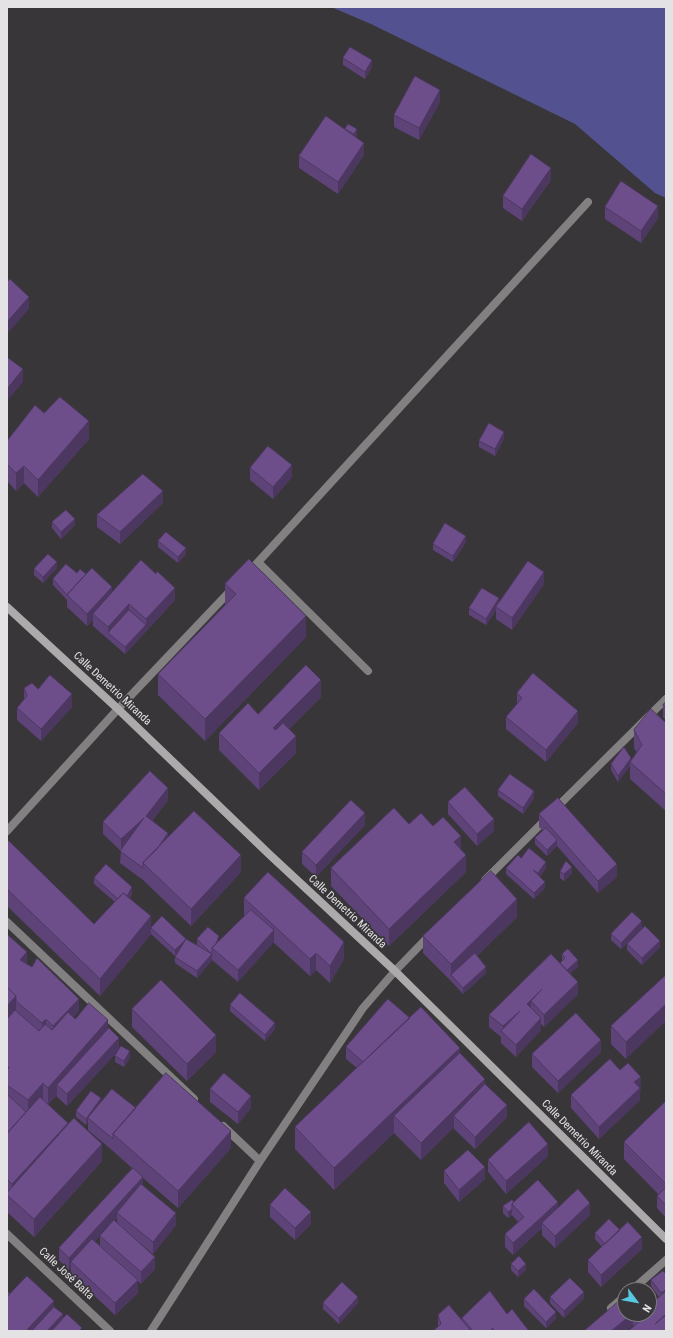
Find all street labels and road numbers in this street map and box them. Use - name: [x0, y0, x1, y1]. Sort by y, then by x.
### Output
- street label: Calle Demetrio Miranda: [70, 650, 154, 728]
- street label: Calle Demetrio Miranda: [305, 873, 389, 951]
- street label: Calle Demetrio Miranda: [538, 1097, 620, 1179]
- street label: Calle José Balta: [36, 1245, 96, 1303]

